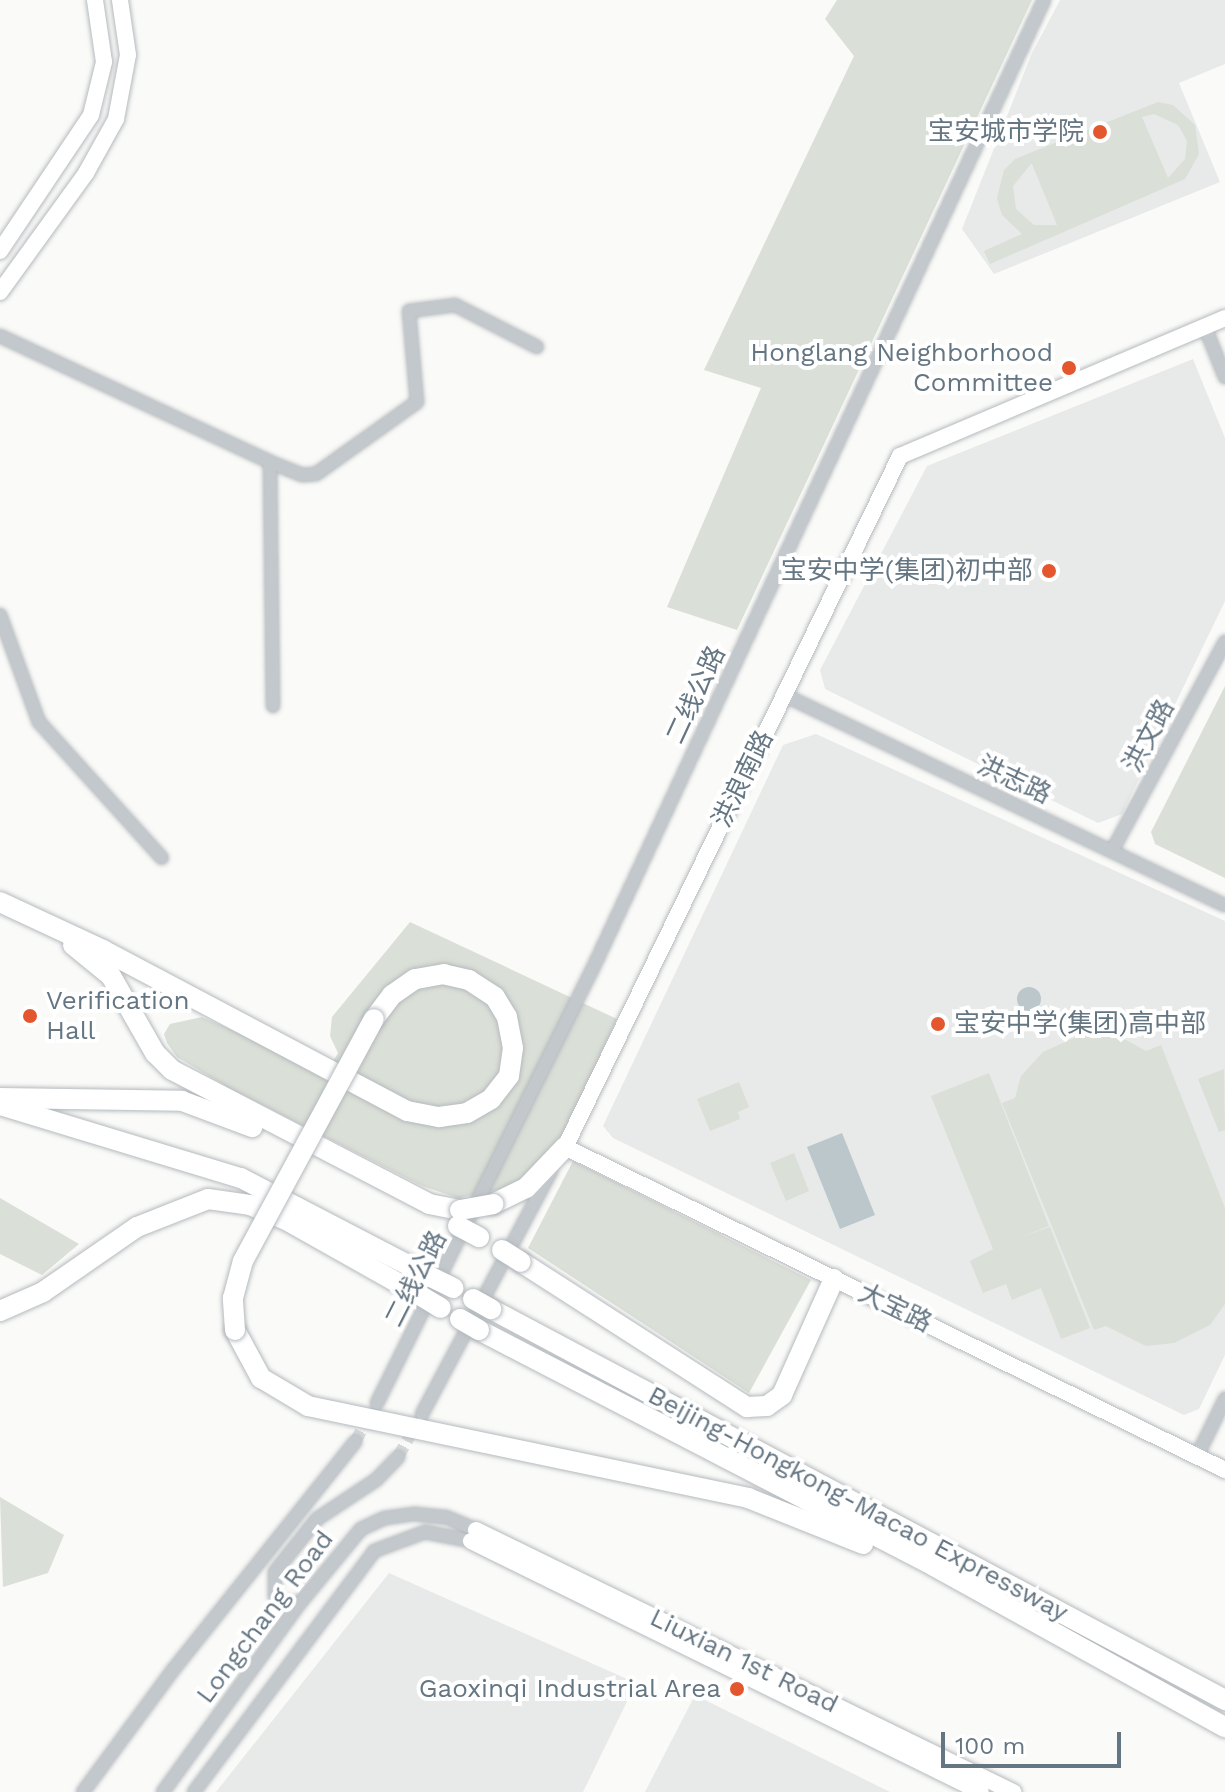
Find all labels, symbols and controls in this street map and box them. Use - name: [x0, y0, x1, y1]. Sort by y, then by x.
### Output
- place label: 宝安城市学院: [928, 116, 1084, 148]
- marker: 宝安城市学院: [1091, 123, 1109, 141]
- place label: Honglang Neighborhood Committee: [750, 337, 1053, 398]
- marker: Honglang Neighborhood Committee: [1060, 359, 1078, 377]
- place label: 宝安中学(集团)初中部: [781, 555, 1033, 587]
- marker: 宝安中学(集团)初中部: [1040, 562, 1058, 580]
- street label: 二线公路: [660, 641, 732, 749]
- street label: 洪文路: [1117, 694, 1181, 778]
- street label: 洪浪南路: [706, 725, 780, 833]
- street label: 洪志路: [972, 749, 1056, 811]
- place label: Verification Hall: [46, 985, 190, 1046]
- marker: Verification Hall: [21, 1007, 39, 1025]
- place label: 宝安中学(集团)高中部: [954, 1008, 1206, 1040]
- marker: 宝安中学(集团)高中部: [929, 1015, 947, 1033]
- street label: 二线公路: [378, 1226, 454, 1332]
- street label: 大宝路: [853, 1277, 937, 1339]
- street label: Beijing-Hongkong-Macao Expressway: [643, 1380, 1073, 1628]
- street label: Longchang Road: [190, 1524, 340, 1710]
- street label: Liuxian 1st Road: [645, 1602, 843, 1720]
- place label: Gaoxinqi Industrial Area: [417, 1673, 721, 1705]
- marker: Gaoxinqi Industrial Area: [728, 1680, 746, 1698]
- scale bar: [945, 1716, 1125, 1766]
- text: 100 m: [955, 1732, 1025, 1760]

